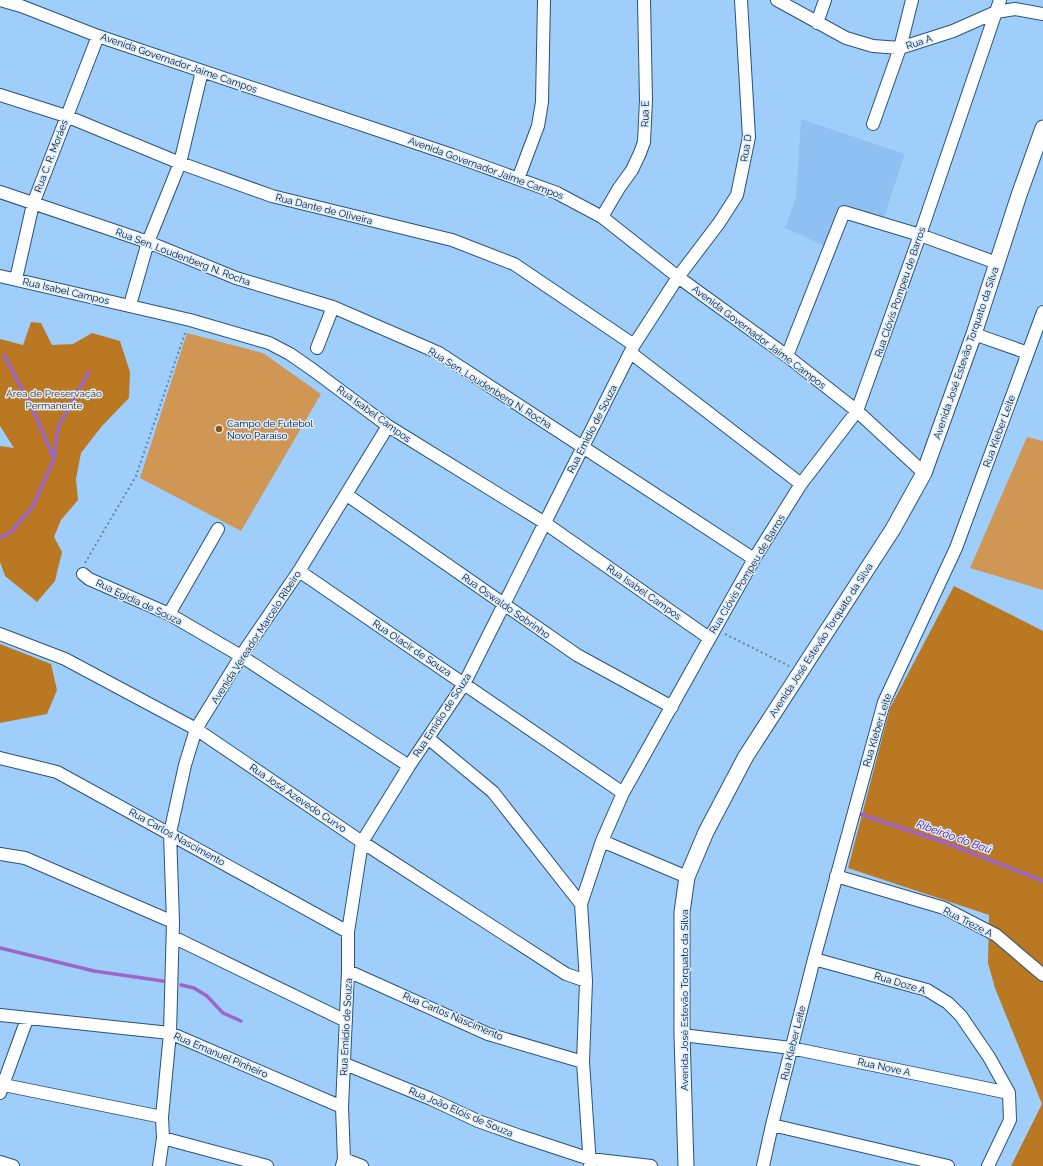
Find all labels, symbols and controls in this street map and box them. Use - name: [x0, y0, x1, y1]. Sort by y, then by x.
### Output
- street label: Avenida Governador Jaime Campos: [99, 31, 259, 95]
- street label: Rua A: [905, 33, 934, 51]
- street label: Rua E: [639, 101, 651, 127]
- street label: Rua C. R. Moráes: [32, 118, 70, 194]
- street label: Rua D: [738, 134, 754, 162]
- street label: Avenida Governador Jaime Campos: [407, 135, 565, 201]
- street label: Rua Dante de Oliveira: [274, 192, 374, 226]
- street label: Rua Clóvis Pompeu de Barros: [873, 225, 928, 358]
- street label: Rua Sen. Loudenberg N. Rocha: [114, 226, 252, 288]
- street label: Avenida José Estevão Torquato da Silva: [931, 265, 1001, 441]
- street label: Rua Isabel Campos: [22, 276, 111, 306]
- street label: Avenida Governador Jaime Campos: [690, 283, 828, 391]
- street label: Rua Sen. Loudenberg N. Rocha: [426, 345, 554, 431]
- street label: Rua Emidio de Souza: [565, 383, 619, 475]
- street label: Rua Isabel Campos: [335, 384, 413, 445]
- park label: Área de Preservação Permanente: [6, 388, 102, 411]
- street label: Rua Kleber Leite: [981, 393, 1017, 469]
- place label: Campo de Futebol Novo Paraíso: [227, 418, 314, 441]
- marker: Campo de Futebol Novo Paraíso: [214, 424, 224, 434]
- street label: Rua Clóvis Pompeu de Barros: [707, 512, 787, 635]
- street label: Avenida José Estevão Torquato da Silva: [767, 561, 875, 719]
- street label: Rua Isabel Campos: [605, 562, 684, 622]
- street label: Avenida Vereador Marcelo Ribeiro: [209, 568, 303, 706]
- street label: Rua Oswaldo Sobrinho: [460, 571, 552, 641]
- street label: Rua Egidia de Souza: [94, 577, 184, 627]
- street label: Rua Olacir de Souza: [371, 618, 453, 678]
- street label: Rua Emidio de Souza: [411, 671, 473, 759]
- street label: Rua Kleber Leite: [861, 692, 893, 768]
- street label: Rua José Azevedo Curvo: [248, 762, 348, 835]
- street label: Rua Carlos Nascimento: [127, 806, 227, 868]
- water label: Ribeirão do Baú: [915, 817, 993, 857]
- street label: Rua Treze A: [941, 905, 995, 939]
- street label: Avenida José Estevão Torquato da Silva: [679, 909, 690, 1091]
- street label: Rua Doze A: [873, 970, 927, 996]
- street label: Rua Emidio de Souza: [338, 978, 354, 1076]
- street label: Rua Carlos Nascimento: [401, 990, 505, 1042]
- street label: Rua Kleber Leite: [778, 1005, 808, 1081]
- street label: Rua Emanuel Pinheiro: [172, 1030, 270, 1080]
- street label: Rua Nove A: [857, 1056, 912, 1078]
- street label: Rua João Elóis de Souza: [407, 1085, 515, 1139]

